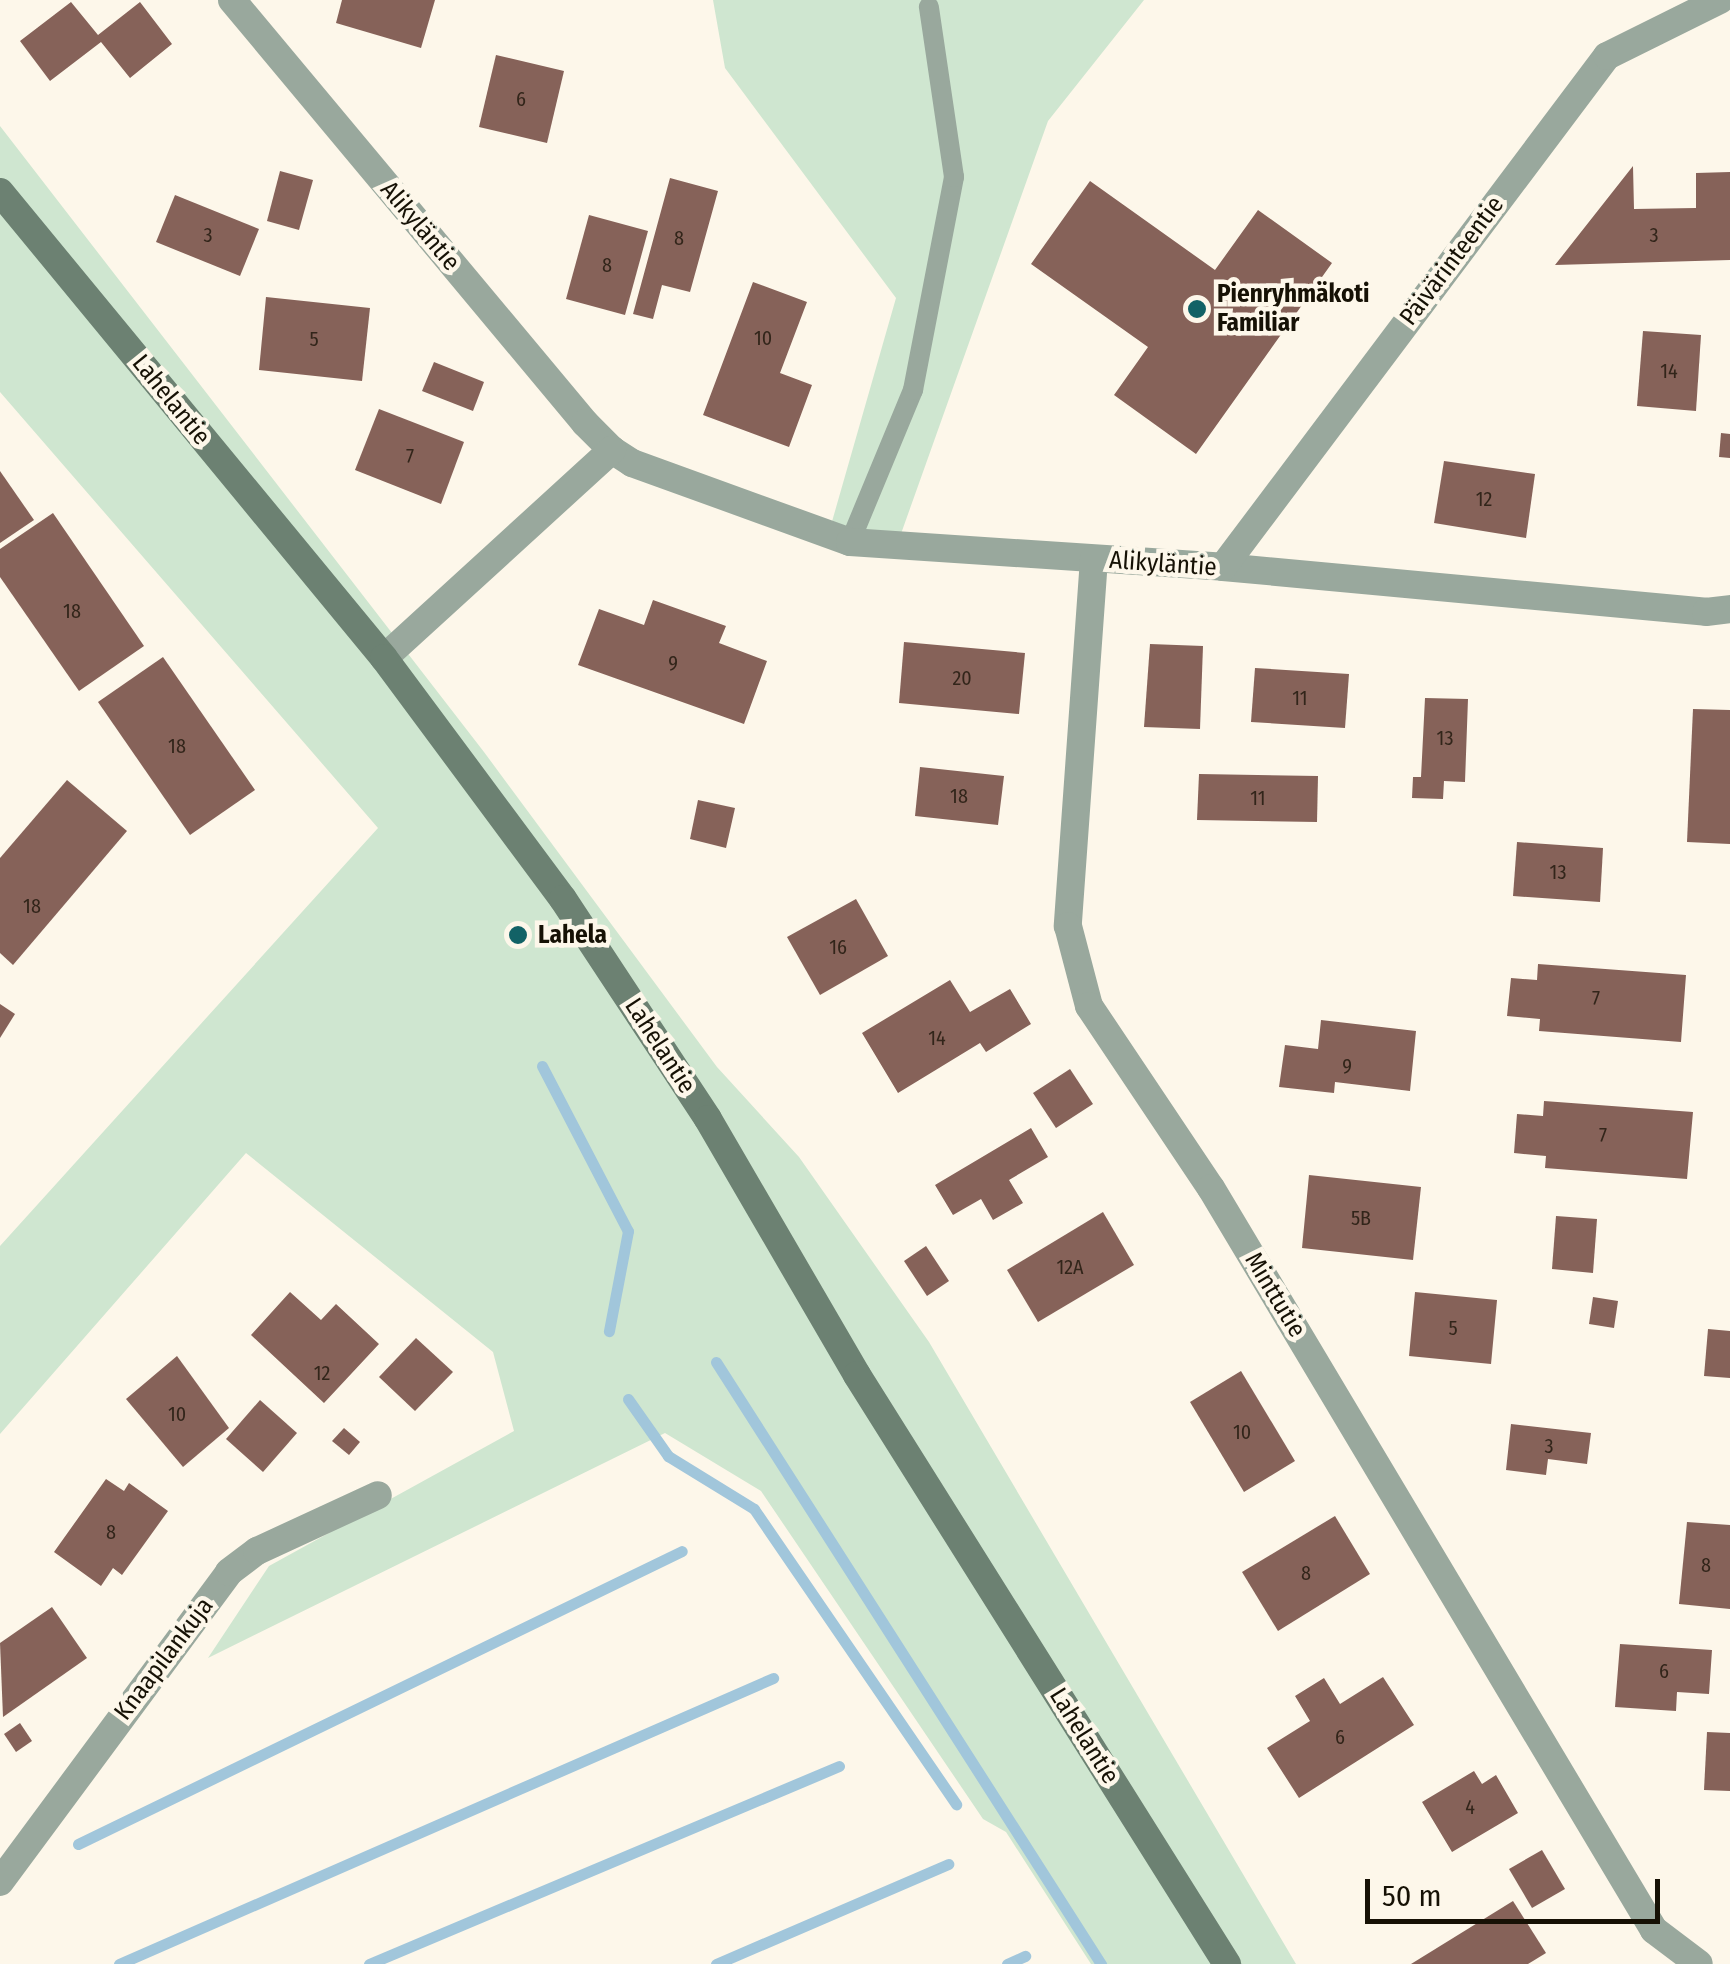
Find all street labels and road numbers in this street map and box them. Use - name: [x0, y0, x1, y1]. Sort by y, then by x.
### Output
- street label: Alikyläntie: [374, 175, 466, 277]
- street label: Päivärinteentie: [1394, 190, 1510, 332]
- street label: Lahelantie: [126, 349, 216, 451]
- street label: Alikyläntie: [1108, 545, 1218, 583]
- street label: Lahelantie: [618, 993, 702, 1099]
- street label: Minttutie: [1238, 1247, 1312, 1343]
- street label: Knaapilankuja: [108, 1592, 220, 1726]
- street label: Lahelantie: [1043, 1683, 1125, 1789]

